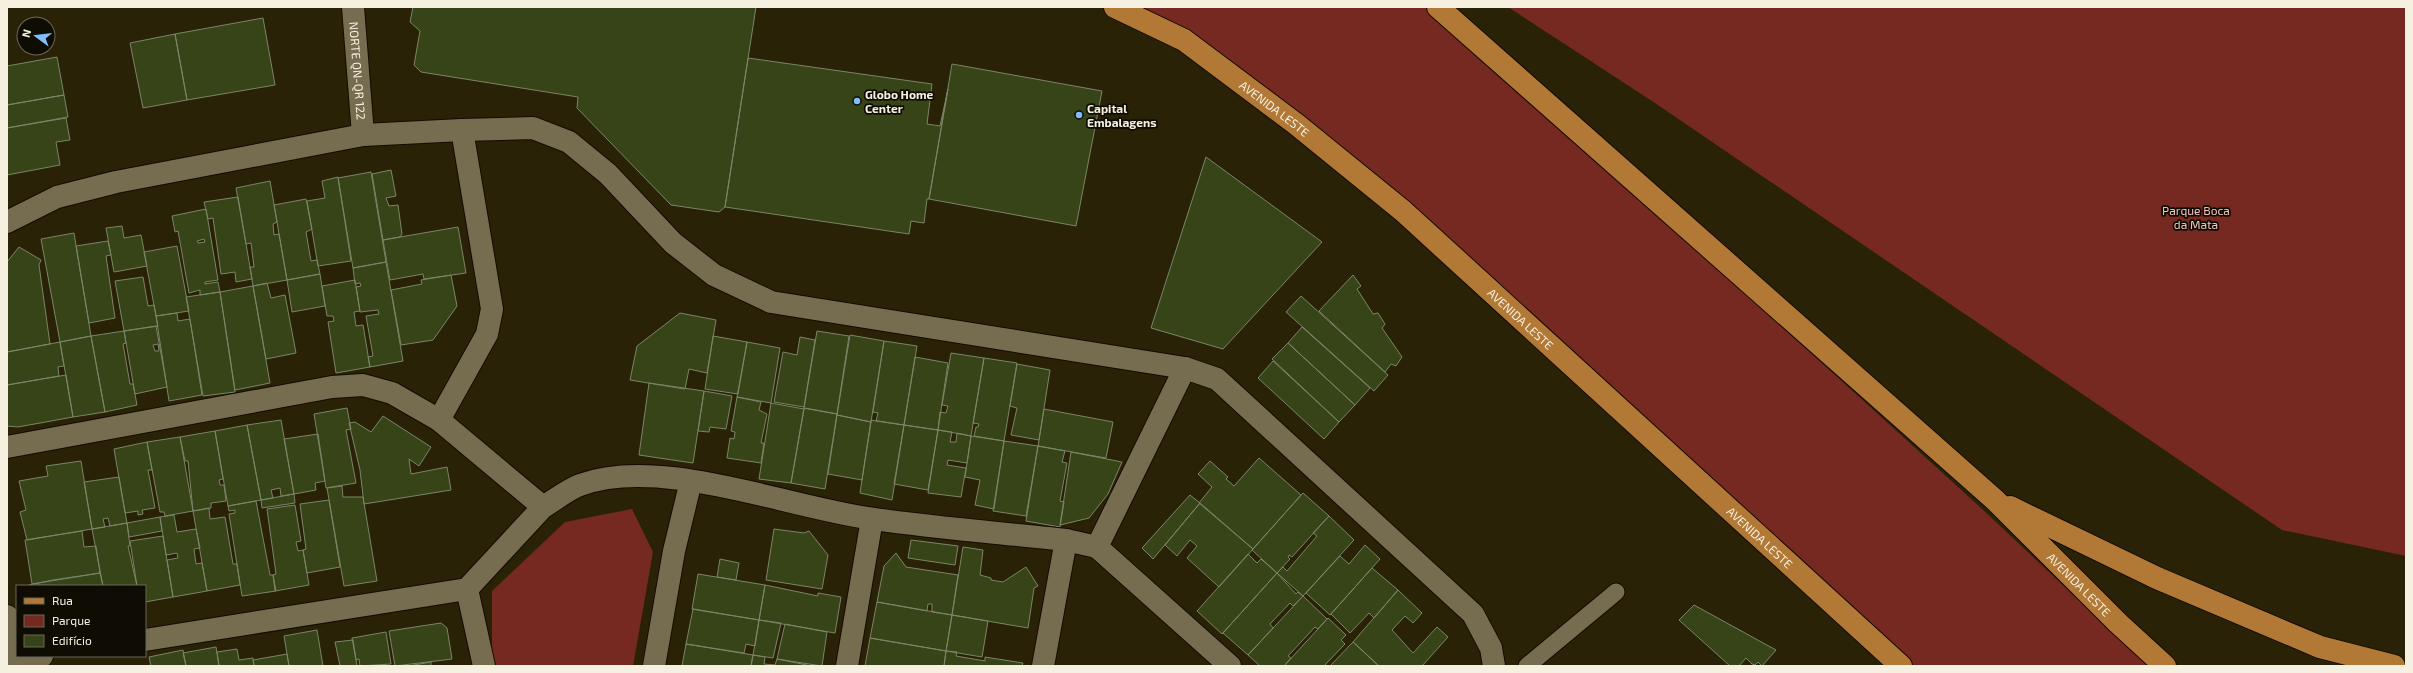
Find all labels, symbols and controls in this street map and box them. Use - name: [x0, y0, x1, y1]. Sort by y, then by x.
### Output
- north arrow: [16, 16, 56, 56]
- street label: NORTE QN-QR 122: [347, 21, 369, 121]
- text: N: [19, 28, 33, 39]
- street label: AVENIDA LESTE: [1237, 77, 1313, 139]
- place label: Globo Home Center: [865, 87, 934, 115]
- marker: Globo Home Center: [852, 96, 862, 106]
- place label: Capital Embalagens: [1087, 101, 1157, 129]
- marker: Capital Embalagens: [1074, 110, 1084, 120]
- park label: Parque Boca da Mata: [2162, 203, 2230, 231]
- street label: AVENIDA LESTE: [1485, 285, 1557, 352]
- street label: AVENIDA LESTE: [1724, 504, 1796, 571]
- street label: AVENIDA LESTE: [2045, 550, 2114, 619]
- legend: [16, 585, 146, 657]
- text: Rua: [52, 593, 73, 607]
- text: Parque: [52, 613, 90, 627]
- text: Edifício: [52, 633, 92, 647]

